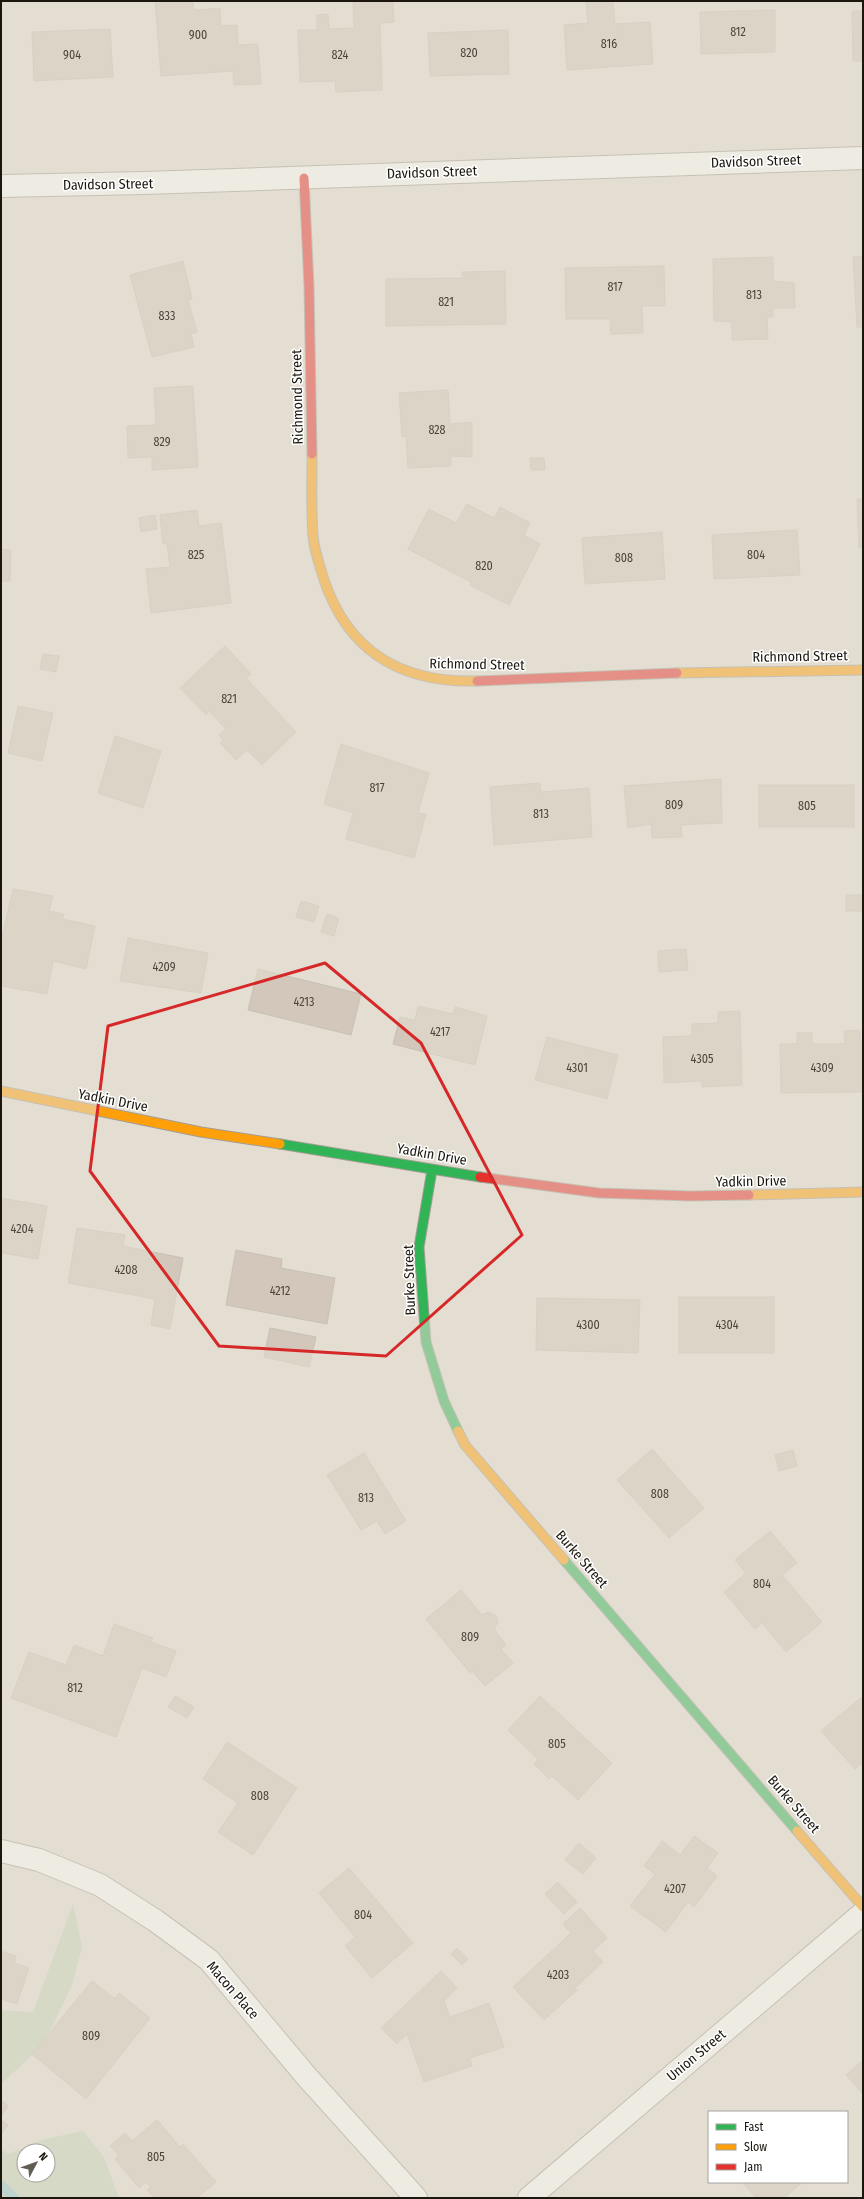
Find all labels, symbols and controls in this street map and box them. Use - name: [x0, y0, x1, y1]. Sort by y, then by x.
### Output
- house number: 812: [730, 25, 746, 39]
- house number: 900: [189, 28, 207, 42]
- house number: 816: [601, 37, 617, 51]
- house number: 820: [460, 46, 478, 60]
- house number: 904: [63, 48, 81, 62]
- house number: 824: [332, 48, 349, 62]
- street label: Davidson Street: [711, 151, 802, 172]
- street label: Davidson Street: [387, 162, 478, 183]
- street label: Davidson Street: [63, 175, 154, 194]
- house number: 817: [607, 280, 623, 294]
- house number: 813: [746, 288, 762, 302]
- house number: 821: [438, 295, 454, 309]
- house number: 833: [159, 309, 175, 323]
- street label: Richmond Street: [288, 349, 307, 445]
- house number: 828: [428, 423, 446, 437]
- house number: 829: [154, 435, 171, 449]
- house number: 825: [188, 548, 205, 562]
- house number: 804: [747, 548, 765, 562]
- house number: 808: [615, 551, 633, 565]
- house number: 820: [475, 559, 493, 573]
- street label: Richmond Street: [752, 647, 848, 666]
- street label: Richmond Street: [429, 655, 525, 674]
- house number: 821: [221, 692, 237, 706]
- house number: 817: [369, 781, 385, 795]
- house number: 809: [665, 798, 683, 812]
- house number: 805: [798, 799, 816, 813]
- house number: 813: [533, 807, 549, 821]
- house number: 4209: [153, 960, 176, 974]
- house number: 4213: [294, 995, 314, 1009]
- house number: 4217: [430, 1025, 450, 1039]
- house number: 4305: [691, 1052, 714, 1066]
- house number: 4301: [566, 1061, 588, 1075]
- house number: 4309: [810, 1061, 834, 1075]
- street label: Yadkin Drive: [77, 1085, 149, 1116]
- street label: Yadkin Drive: [396, 1140, 468, 1169]
- street label: Yadkin Drive: [716, 1172, 787, 1191]
- house number: 4204: [10, 1222, 34, 1236]
- street label: Burke Street: [400, 1244, 419, 1316]
- house number: 4208: [114, 1263, 138, 1277]
- house number: 4212: [270, 1284, 290, 1298]
- house number: 4300: [576, 1318, 600, 1332]
- house number: 4304: [715, 1318, 739, 1332]
- house number: 808: [651, 1487, 669, 1501]
- house number: 813: [358, 1491, 374, 1505]
- street label: Burke Street: [552, 1527, 612, 1592]
- house number: 804: [753, 1577, 771, 1591]
- house number: 809: [461, 1630, 479, 1644]
- house number: 812: [67, 1681, 83, 1695]
- house number: 805: [548, 1737, 566, 1751]
- street label: Burke Street: [764, 1772, 824, 1837]
- house number: 808: [251, 1789, 269, 1803]
- house number: 4207: [664, 1882, 686, 1896]
- house number: 804: [354, 1908, 372, 1922]
- street label: Macon Place: [203, 1958, 262, 2023]
- house number: 4203: [547, 1968, 569, 1982]
- street label: Union Street: [663, 2026, 730, 2085]
- house number: 809: [82, 2029, 100, 2043]
- legend: [708, 2111, 848, 2183]
- text: Fast: [744, 2120, 763, 2134]
- text: Slow: [744, 2140, 767, 2154]
- north arrow: [16, 2143, 56, 2183]
- text: N: [36, 2150, 50, 2164]
- house number: 805: [147, 2150, 165, 2164]
- text: Jam: [744, 2160, 762, 2174]

